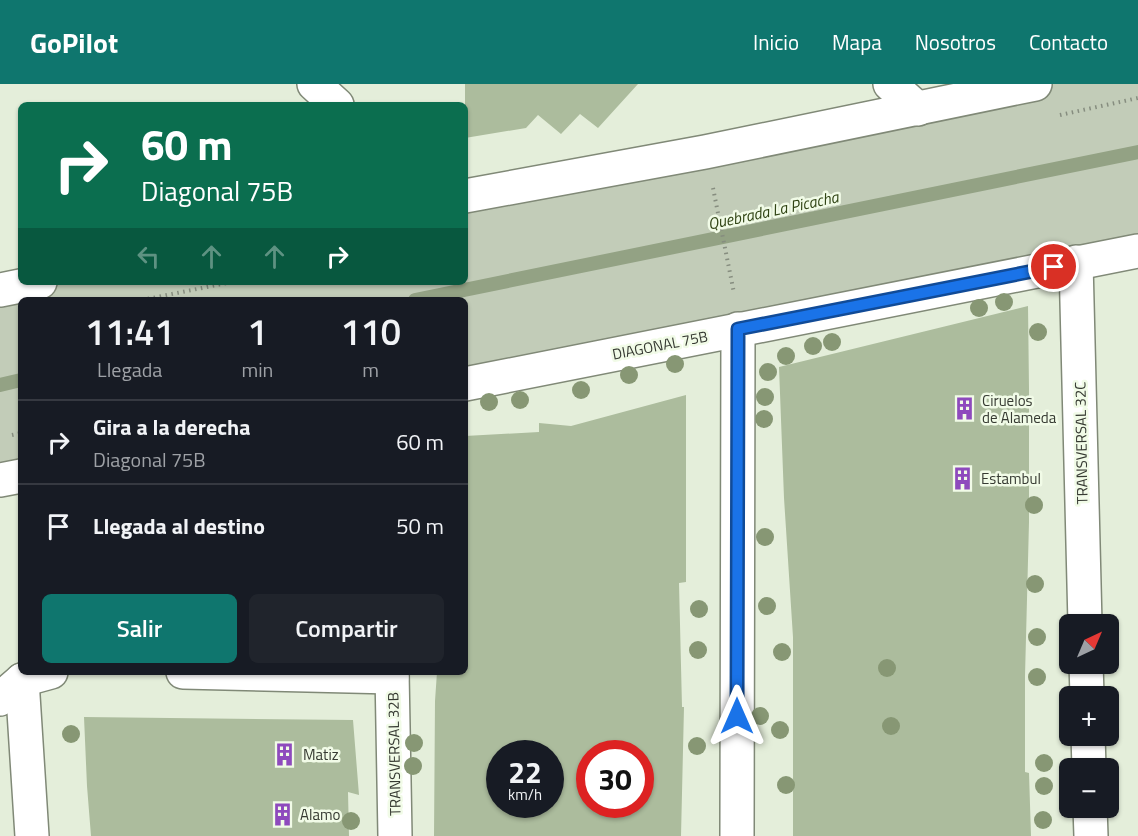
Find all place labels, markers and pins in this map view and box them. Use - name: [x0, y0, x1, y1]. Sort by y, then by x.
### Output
- pin: [1028, 241, 1079, 292]
- place label: Ciruelos de Alameda: [982, 389, 1057, 429]
- building icon: Ciruelos de Alameda: [951, 396, 977, 422]
- building icon: Estambul: [950, 465, 976, 491]
- place label: Estambul: [981, 467, 1041, 490]
- building icon: Matiz: [272, 741, 298, 767]
- place label: Matiz: [303, 743, 339, 766]
- building icon: Alamo: [269, 801, 295, 827]
- place label: Alamo: [300, 803, 340, 826]

